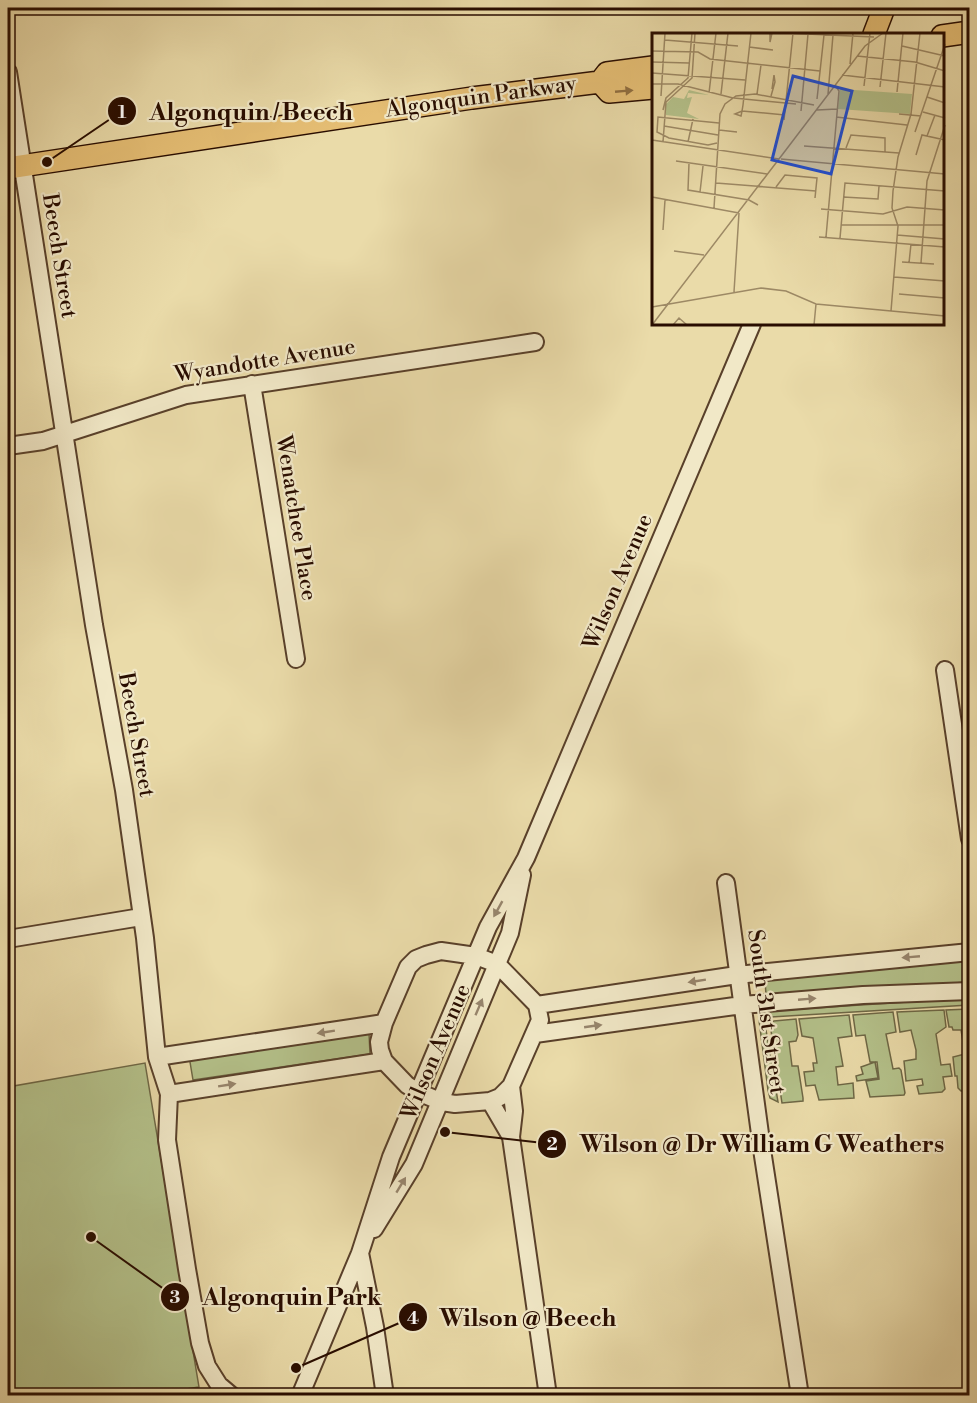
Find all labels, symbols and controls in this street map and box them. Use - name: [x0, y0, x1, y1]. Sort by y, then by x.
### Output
- inset map: [652, 33, 944, 326]
- street label: Algonquin Parkway: [383, 70, 578, 124]
- one-way arrow: [615, 86, 634, 96]
- callout: Algonquin / Beech: [107, 90, 364, 132]
- text: Algonquin / Beech: [148, 98, 353, 128]
- text: 1: [118, 101, 127, 124]
- street label: Beech Street: [36, 191, 82, 321]
- street label: Wyandotte Avenue: [172, 333, 357, 389]
- street label: Wenatchee Place: [269, 432, 322, 603]
- street label: Wilson Avenue: [577, 510, 659, 655]
- street label: Beech Street: [112, 670, 160, 800]
- one-way arrow: [493, 901, 503, 918]
- street label: South 31st Street: [741, 928, 791, 1096]
- one-way arrow: [902, 952, 921, 961]
- one-way arrow: [687, 977, 706, 986]
- street label: Wilson Avenue: [395, 980, 477, 1125]
- one-way arrow: [797, 994, 816, 1004]
- one-way arrow: [474, 997, 484, 1015]
- one-way arrow: [583, 1022, 602, 1031]
- one-way arrow: [316, 1027, 335, 1036]
- one-way arrow: [218, 1081, 237, 1090]
- callout: Wilson @ Dr William G Weathers: [537, 1123, 956, 1165]
- text: Wilson @ Dr William G Weathers: [579, 1130, 944, 1160]
- text: 2: [546, 1133, 558, 1156]
- one-way arrow: [395, 1177, 406, 1193]
- callout: Algonquin Park: [160, 1276, 393, 1318]
- text: Algonquin Park: [201, 1283, 383, 1313]
- text: 3: [170, 1286, 181, 1309]
- callout: Wilson @ Beech: [398, 1296, 628, 1338]
- text: Wilson @ Beech: [439, 1304, 617, 1334]
- text: 4: [407, 1307, 419, 1330]

